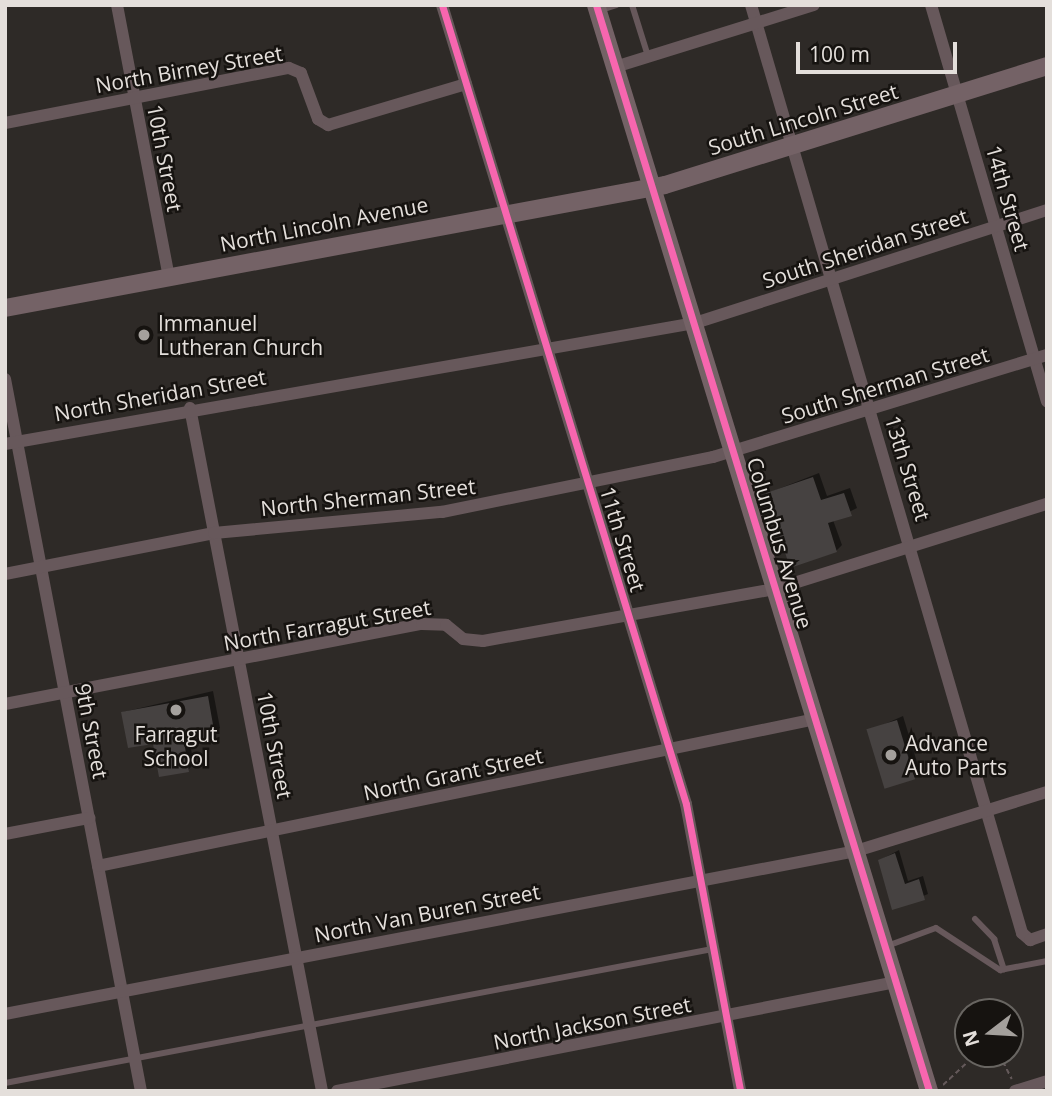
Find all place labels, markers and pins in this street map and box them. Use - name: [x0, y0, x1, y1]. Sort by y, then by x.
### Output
- place label: Immanuel Lutheran Church: [158, 310, 323, 360]
- marker: Immanuel Lutheran Church: [136, 327, 152, 343]
- marker: Farragut School: [168, 702, 184, 718]
- place label: Farragut School: [134, 721, 218, 771]
- place label: Advance Auto Parts: [905, 730, 1007, 780]
- marker: Advance Auto Parts: [883, 747, 899, 763]

